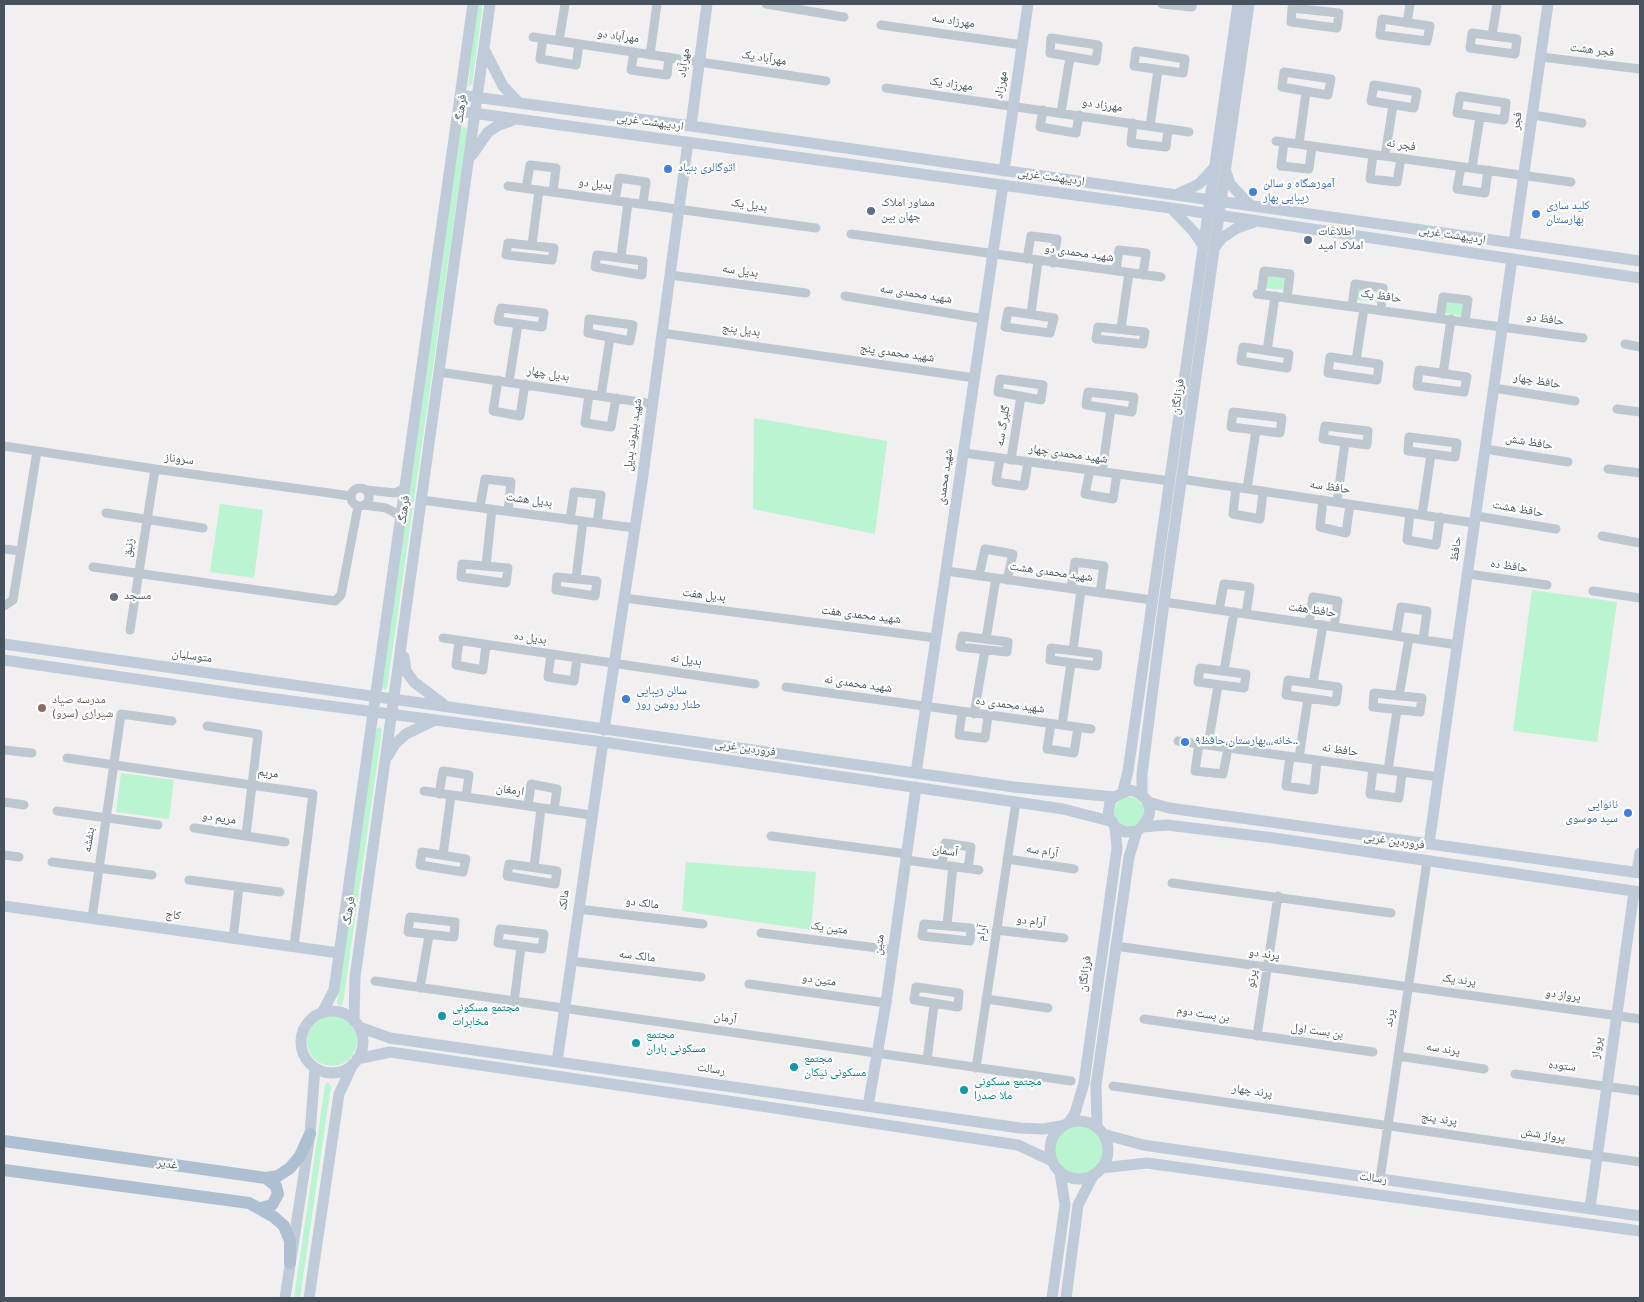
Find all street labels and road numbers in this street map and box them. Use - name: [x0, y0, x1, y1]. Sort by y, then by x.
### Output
- street label: مهرزاد سه: [930, 12, 976, 32]
- street label: مهرآباد دو: [596, 27, 640, 47]
- street label: فجر هشت: [1569, 41, 1615, 61]
- street label: مهرآباد: [676, 48, 694, 78]
- street label: مهرآباد یک: [741, 48, 787, 70]
- street label: مهرزاد: [993, 70, 1011, 100]
- street label: مهرزاد یک: [928, 75, 974, 95]
- street label: فرهنگ: [453, 94, 471, 124]
- street label: مهرزاد دو: [1081, 96, 1123, 116]
- street label: اردیبهشت غربی: [615, 111, 685, 135]
- street label: فجر: [1510, 111, 1526, 131]
- street label: فجر نه: [1385, 137, 1417, 155]
- street label: اردیبهشت غربی: [1016, 166, 1086, 190]
- street label: بدیل دو: [577, 176, 613, 194]
- street label: بدیل یک: [730, 196, 768, 216]
- street label: اردیبهشت غربی: [1417, 224, 1487, 248]
- street label: شهید محمدی دو: [1043, 242, 1115, 266]
- street label: بدیل سه: [721, 262, 759, 282]
- street label: شهید محمدی سه: [879, 282, 953, 308]
- street label: حافظ یک: [1360, 287, 1402, 307]
- street label: حافظ دو: [1525, 310, 1565, 330]
- street label: بدیل پنج: [721, 321, 761, 341]
- street label: شهید محمدی پنج: [859, 342, 935, 366]
- street label: بدیل چهار: [526, 365, 570, 385]
- street label: حافظ چهار: [1512, 371, 1562, 393]
- street label: فرزانگان: [1169, 378, 1189, 416]
- street label: شهید بلیوند بدیل: [622, 398, 646, 472]
- street label: گلبرگ سه: [994, 405, 1014, 447]
- street label: حافظ شش: [1504, 432, 1554, 454]
- street label: شهید محمدی چهار: [1028, 442, 1108, 468]
- street label: شهید محمدی: [935, 448, 957, 506]
- street label: سروناز: [164, 451, 194, 469]
- street label: حافظ سه: [1309, 478, 1351, 498]
- street label: بدیل هشت: [505, 491, 553, 511]
- street label: فرهنگ: [396, 495, 414, 525]
- street label: حافظ هشت: [1491, 498, 1545, 522]
- street label: حافظ: [1448, 536, 1466, 562]
- street label: زنبق: [121, 537, 139, 559]
- street label: حافظ ده: [1489, 557, 1529, 577]
- street label: شهید محمدی هشت: [1009, 560, 1093, 586]
- street label: بدیل هفت: [682, 586, 726, 606]
- street label: حافظ هفت: [1287, 601, 1337, 621]
- street label: شهید محمدی هفت: [820, 604, 902, 628]
- street label: بدیل ده: [513, 630, 547, 648]
- street label: متوسلیان: [171, 647, 213, 667]
- street label: بدیل نه: [669, 652, 703, 670]
- street label: شهید محمدی نه: [823, 673, 893, 697]
- street label: شهید محمدی ده: [975, 695, 1045, 717]
- street label: فروردین غربی: [714, 738, 776, 760]
- street label: حافظ نه: [1321, 741, 1359, 761]
- street label: مریم: [257, 765, 279, 783]
- street label: ارمغان: [495, 782, 525, 800]
- street label: مریم دو: [201, 809, 237, 829]
- street label: بنفشه: [81, 827, 99, 853]
- street label: فروردین غربی: [1363, 831, 1425, 853]
- street label: آرام سه: [1025, 842, 1059, 862]
- street label: آسمان: [931, 843, 959, 861]
- street label: مالک: [556, 889, 574, 911]
- street label: مالک دو: [624, 895, 660, 913]
- street label: فرهنگ: [341, 896, 359, 926]
- street label: کاج: [164, 908, 182, 924]
- street label: آرام دو: [1015, 913, 1047, 931]
- street label: متین یک: [809, 919, 849, 939]
- street label: آرام: [975, 924, 991, 942]
- street label: متین: [871, 934, 889, 956]
- street label: پرند دو: [1247, 946, 1281, 964]
- street label: مالک سه: [618, 948, 656, 966]
- street label: فرزانگان: [1076, 955, 1096, 993]
- street label: پرتو: [1245, 969, 1261, 989]
- street label: متین دو: [801, 971, 837, 991]
- street label: پرند یک: [1441, 971, 1477, 991]
- street label: پرواز دو: [1544, 986, 1582, 1006]
- street label: بن بست دوم: [1175, 1004, 1231, 1026]
- street label: پرند: [1383, 1008, 1399, 1028]
- street label: آرمان: [713, 1010, 737, 1028]
- street label: بن بست اول: [1290, 1021, 1344, 1043]
- street label: پرواز: [1589, 1036, 1607, 1060]
- street label: پرند سه: [1425, 1040, 1461, 1060]
- street label: ستوده: [1547, 1058, 1577, 1076]
- street label: رسالت: [696, 1061, 726, 1079]
- street label: پرند چهار: [1231, 1082, 1273, 1102]
- street label: پرند پنج: [1420, 1110, 1458, 1130]
- street label: پرواز شش: [1520, 1125, 1566, 1147]
- street label: غدیر: [156, 1156, 178, 1174]
- street label: رسالت: [1358, 1170, 1388, 1188]

